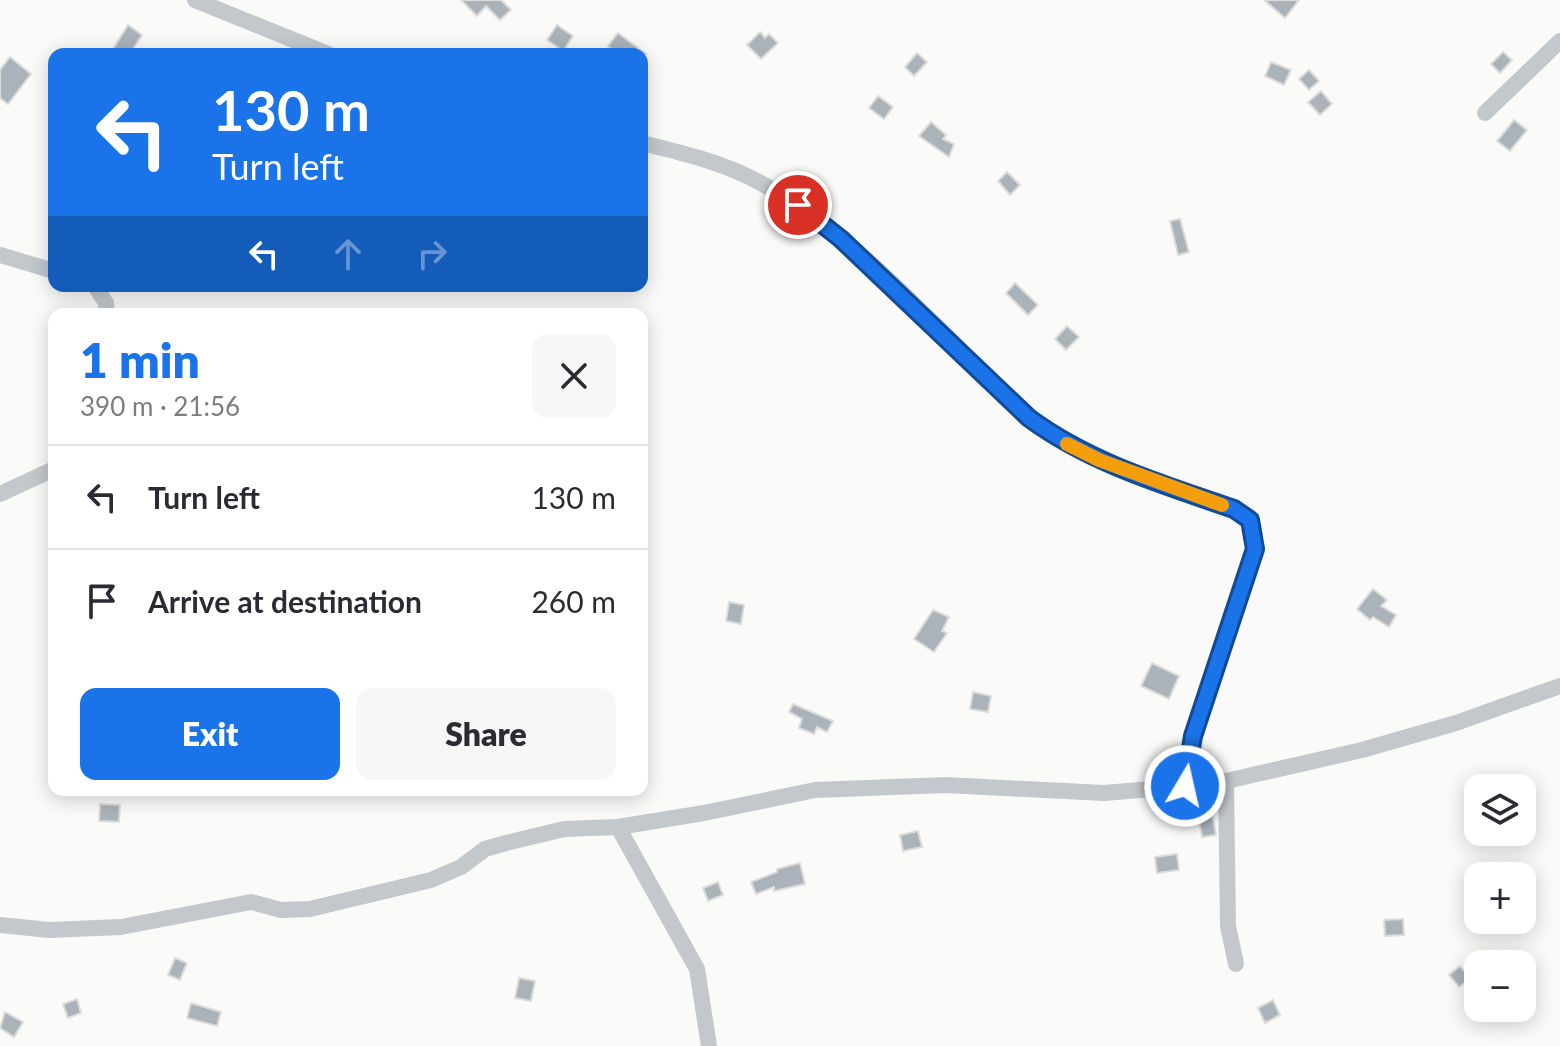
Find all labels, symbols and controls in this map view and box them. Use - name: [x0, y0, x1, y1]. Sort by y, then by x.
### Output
- text: 130 m: [212, 76, 370, 143]
- icon: left: [80, 80, 184, 184]
- text: Turn left: [212, 144, 344, 188]
- pin: [764, 171, 832, 239]
- icon: arrive: [776, 183, 820, 227]
- icon: left: [242, 232, 286, 276]
- icon: ahead: [326, 232, 370, 276]
- icon: right: [410, 232, 454, 276]
- text: 1 min: [80, 331, 200, 388]
- button: close: [532, 334, 616, 418]
- text: 390 m · 21:56: [80, 390, 240, 422]
- icon: left: [80, 475, 124, 519]
- text: Turn left: [148, 479, 260, 515]
- text: 130 m: [531, 479, 616, 515]
- icon: arrive: [80, 579, 124, 623]
- text: Arrive at destination: [148, 583, 422, 619]
- text: 260 m: [531, 583, 616, 619]
- button: Exit: [80, 688, 340, 780]
- button: Share: [356, 688, 616, 780]
- position arrow: [1143, 744, 1227, 828]
- map controls: [1464, 774, 1536, 1022]
- button: layers: [1464, 774, 1536, 846]
- button: +: [1464, 862, 1536, 934]
- button: −: [1464, 950, 1536, 1022]

